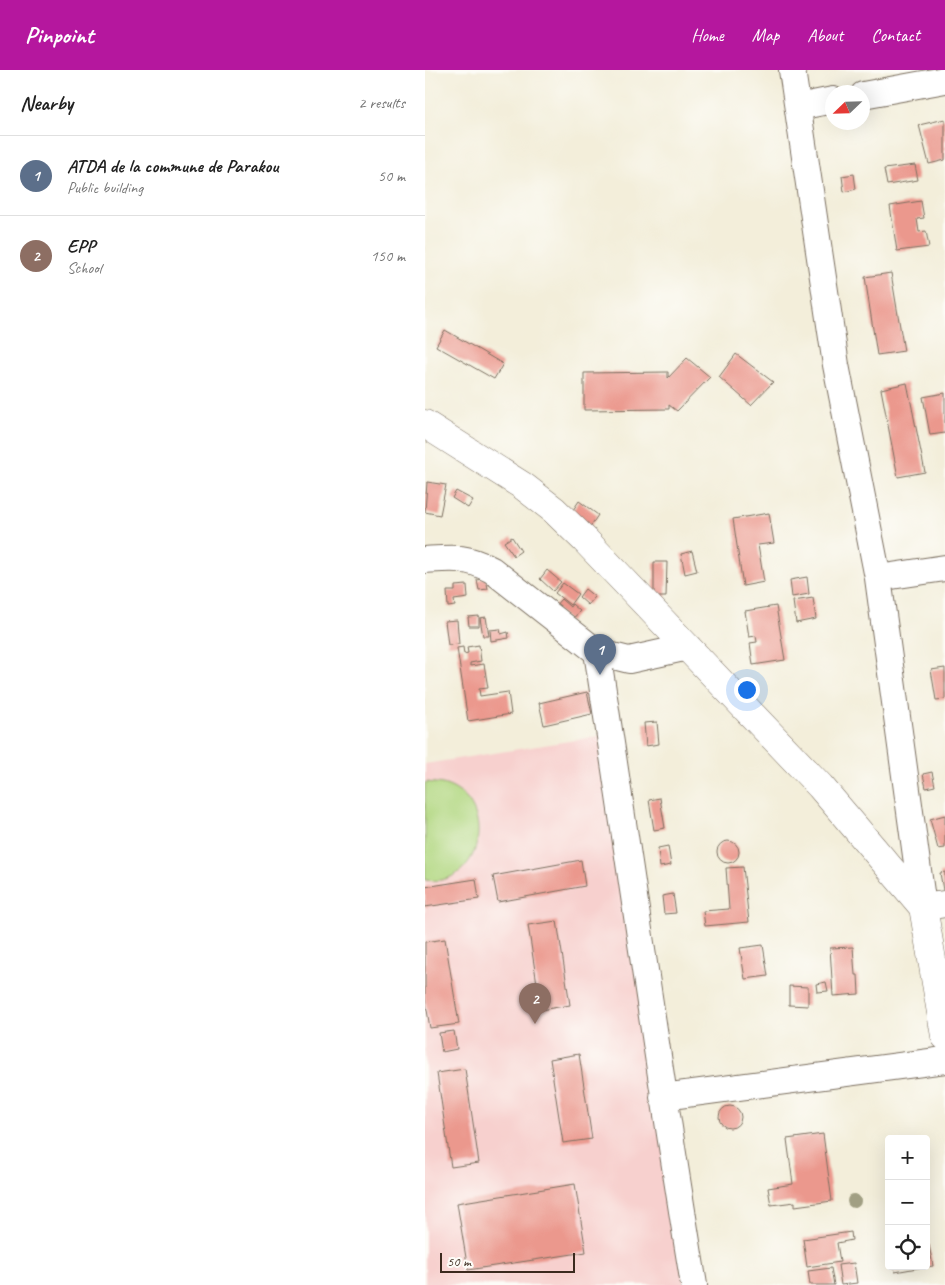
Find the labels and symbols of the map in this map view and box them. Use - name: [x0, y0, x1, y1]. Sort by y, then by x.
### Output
- north arrow: [825, 85, 870, 130]
- pin: 1: [584, 634, 616, 675]
- your location: [734, 677, 760, 703]
- pin: 2: [519, 983, 551, 1024]
- scale bar: [440, 1250, 575, 1273]

